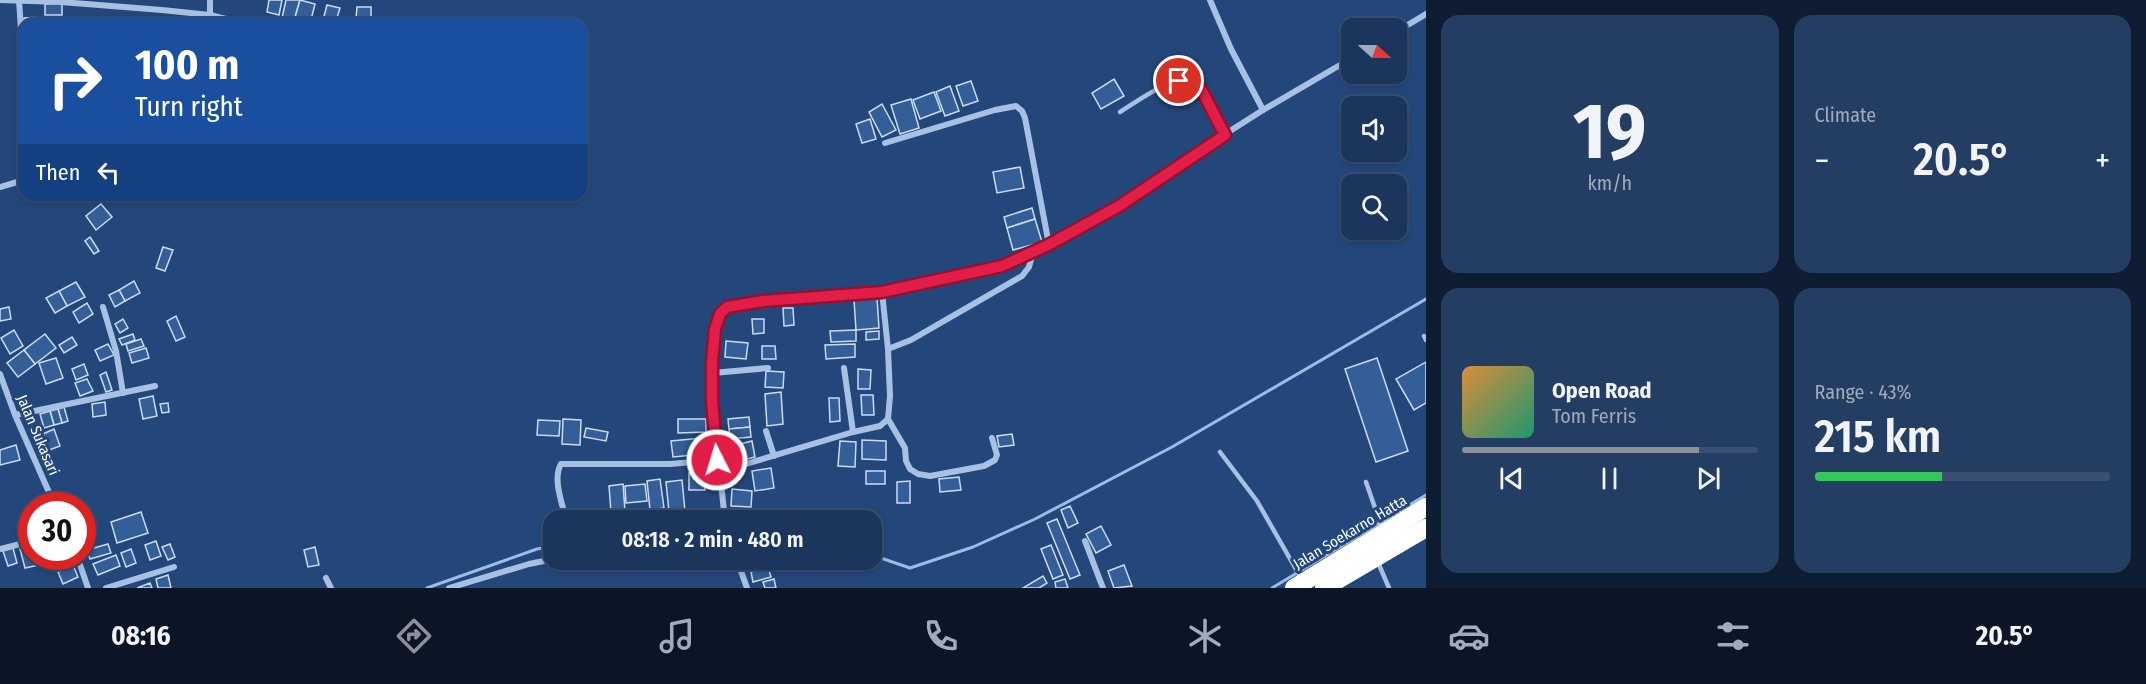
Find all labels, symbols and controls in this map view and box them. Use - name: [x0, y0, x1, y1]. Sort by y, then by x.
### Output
- north arrow: [1341, 18, 1407, 84]
- map controls: [1341, 18, 1407, 240]
- text: 100 m: [135, 40, 239, 90]
- icon: right: [36, 42, 114, 120]
- pin: [1153, 55, 1204, 106]
- icon: arrive: [1162, 64, 1195, 97]
- text: 19: [1573, 85, 1646, 179]
- text: Turn right: [135, 91, 243, 123]
- button: sound: [1341, 96, 1407, 162]
- text: Climate: [1815, 103, 1876, 127]
- text: 20.5°: [1913, 133, 2011, 187]
- text: −: [1815, 141, 1829, 181]
- text: +: [2095, 141, 2110, 181]
- icon: left: [92, 156, 125, 189]
- text: Then: [36, 159, 80, 186]
- text: km/h: [1587, 171, 1632, 195]
- button: search: [1341, 174, 1407, 240]
- text: Open Road: [1552, 377, 1652, 404]
- text: Range · 43%: [1815, 380, 1912, 404]
- street label: Jalan Sukasari: [13, 392, 63, 478]
- text: Tom Ferris: [1552, 404, 1636, 428]
- text: 215 km: [1815, 410, 1941, 464]
- position arrow: [685, 428, 749, 492]
- icon: previous: [1495, 462, 1528, 495]
- icon: pause: [1593, 462, 1626, 495]
- icon: next: [1692, 462, 1725, 495]
- street label: Jalan Soekarno Hatta: [1290, 491, 1410, 573]
- speed limit sign: 30: [18, 492, 96, 570]
- text: 08:18 · 2 min · 480 m: [621, 526, 804, 553]
- icon: directions: [393, 615, 435, 657]
- icon: music: [656, 615, 698, 657]
- icon: phone: [920, 615, 962, 657]
- icon: climate: [1184, 615, 1226, 657]
- icon: car: [1448, 615, 1490, 657]
- icon: filters: [1712, 615, 1754, 657]
- text: 08:16: [111, 620, 171, 652]
- text: 20.5°: [1976, 620, 2035, 652]

